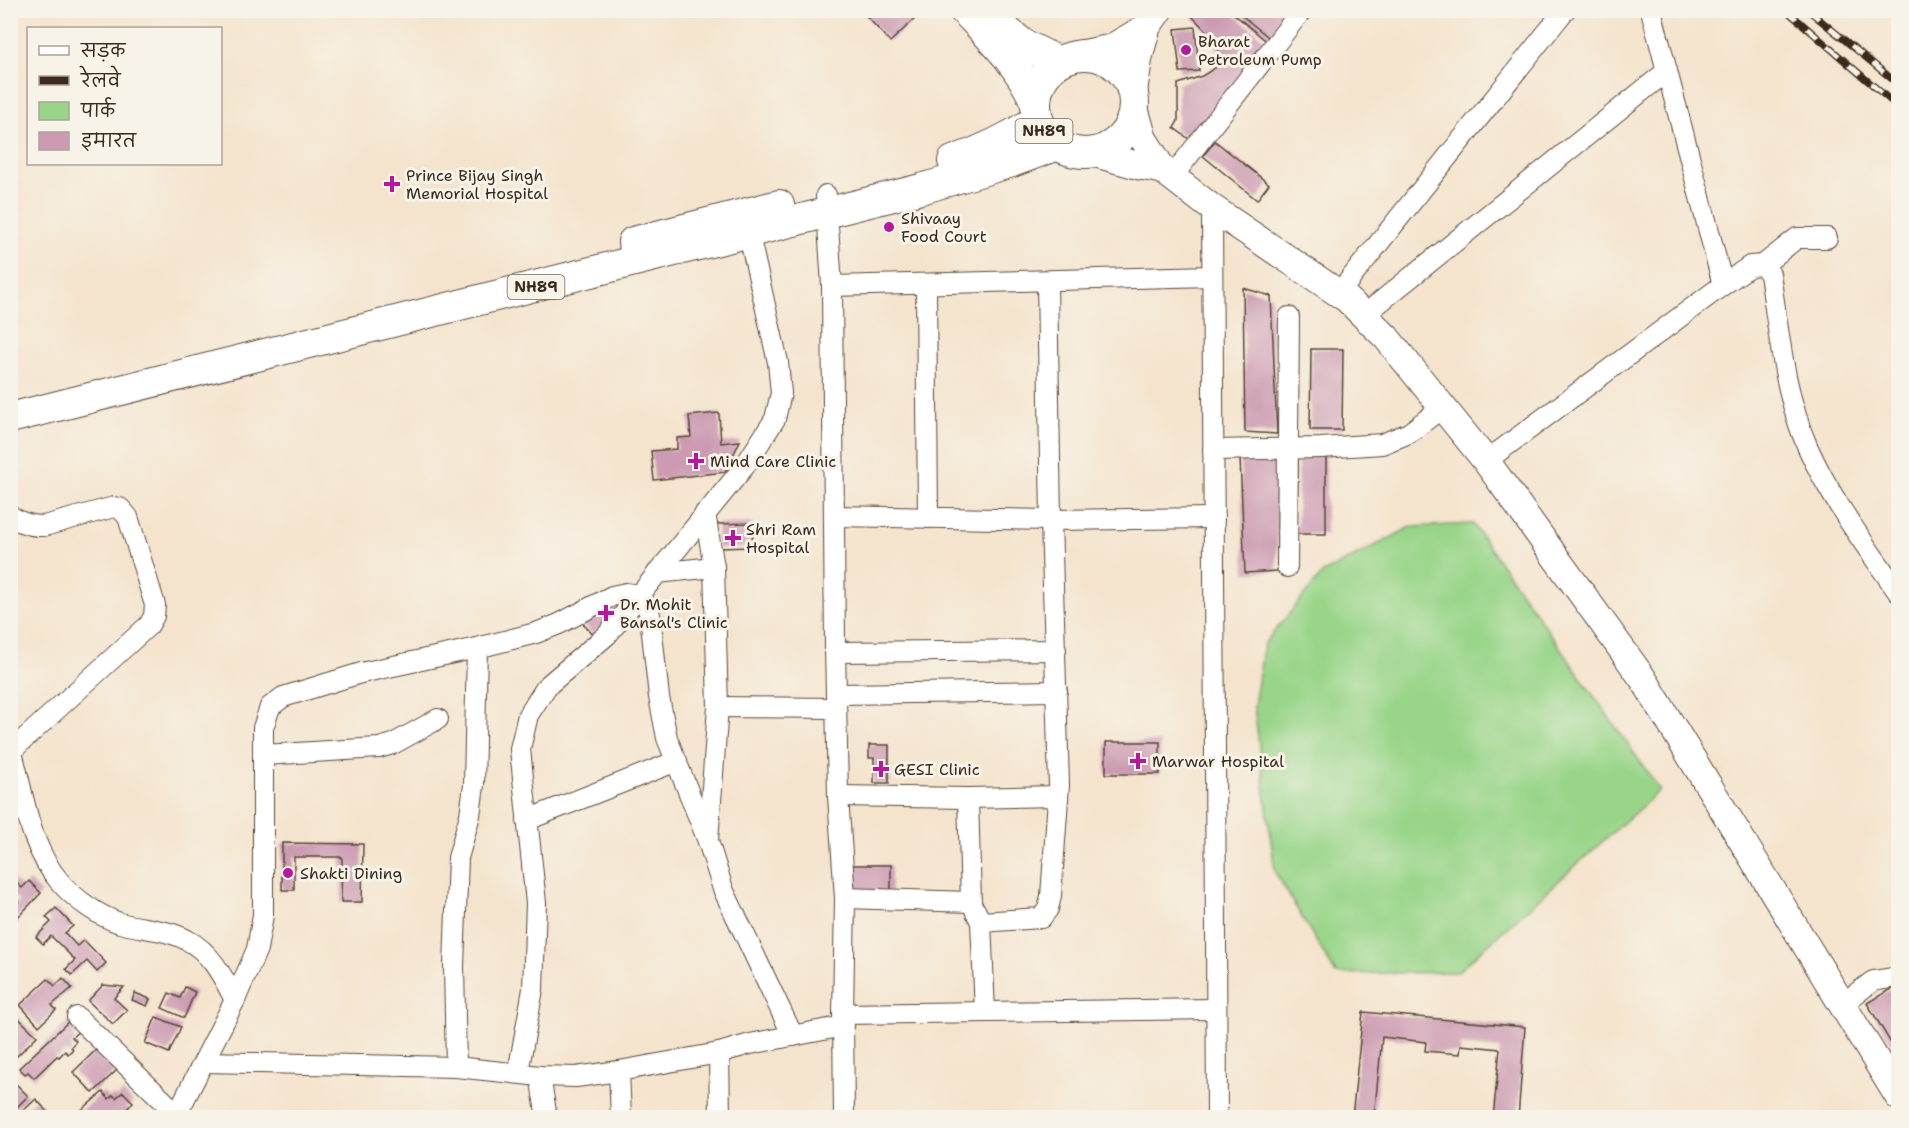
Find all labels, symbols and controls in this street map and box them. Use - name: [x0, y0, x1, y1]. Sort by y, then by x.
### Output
- legend: [27, 27, 222, 165]
- place label: Bharat Petroleum Pump: [1198, 31, 1322, 70]
- text: सड़क: [80, 39, 126, 63]
- marker: Bharat Petroleum Pump: [1179, 43, 1193, 57]
- text: रेलवे: [79, 65, 122, 93]
- text: पार्क: [80, 97, 116, 123]
- road number: NH89: [1016, 119, 1072, 143]
- text: इमारत: [81, 129, 137, 153]
- place label: Prince Bijay Singh Memorial Hospital: [406, 165, 548, 204]
- marker: Prince Bijay Singh Memorial Hospital: [383, 175, 401, 193]
- place label: Shivaay Food Court: [901, 208, 987, 247]
- marker: Shivaay Food Court: [882, 220, 896, 234]
- road number: NH89: [508, 275, 564, 299]
- place label: Mind Care Clinic: [710, 451, 836, 472]
- marker: Mind Care Clinic: [687, 452, 705, 470]
- place label: Shri Ram Hospital: [746, 519, 816, 558]
- marker: Shri Ram Hospital: [724, 529, 742, 547]
- place label: Dr. Mohit Bansal's Clinic: [620, 594, 728, 633]
- marker: Dr. Mohit Bansal's Clinic: [597, 604, 615, 622]
- place label: Marwar Hospital: [1152, 751, 1284, 772]
- marker: Marwar Hospital: [1129, 752, 1147, 770]
- place label: GESI Clinic: [894, 759, 980, 780]
- marker: GESI Clinic: [872, 760, 890, 778]
- place label: Shakti Dining: [300, 863, 402, 884]
- marker: Shakti Dining: [281, 866, 295, 880]

